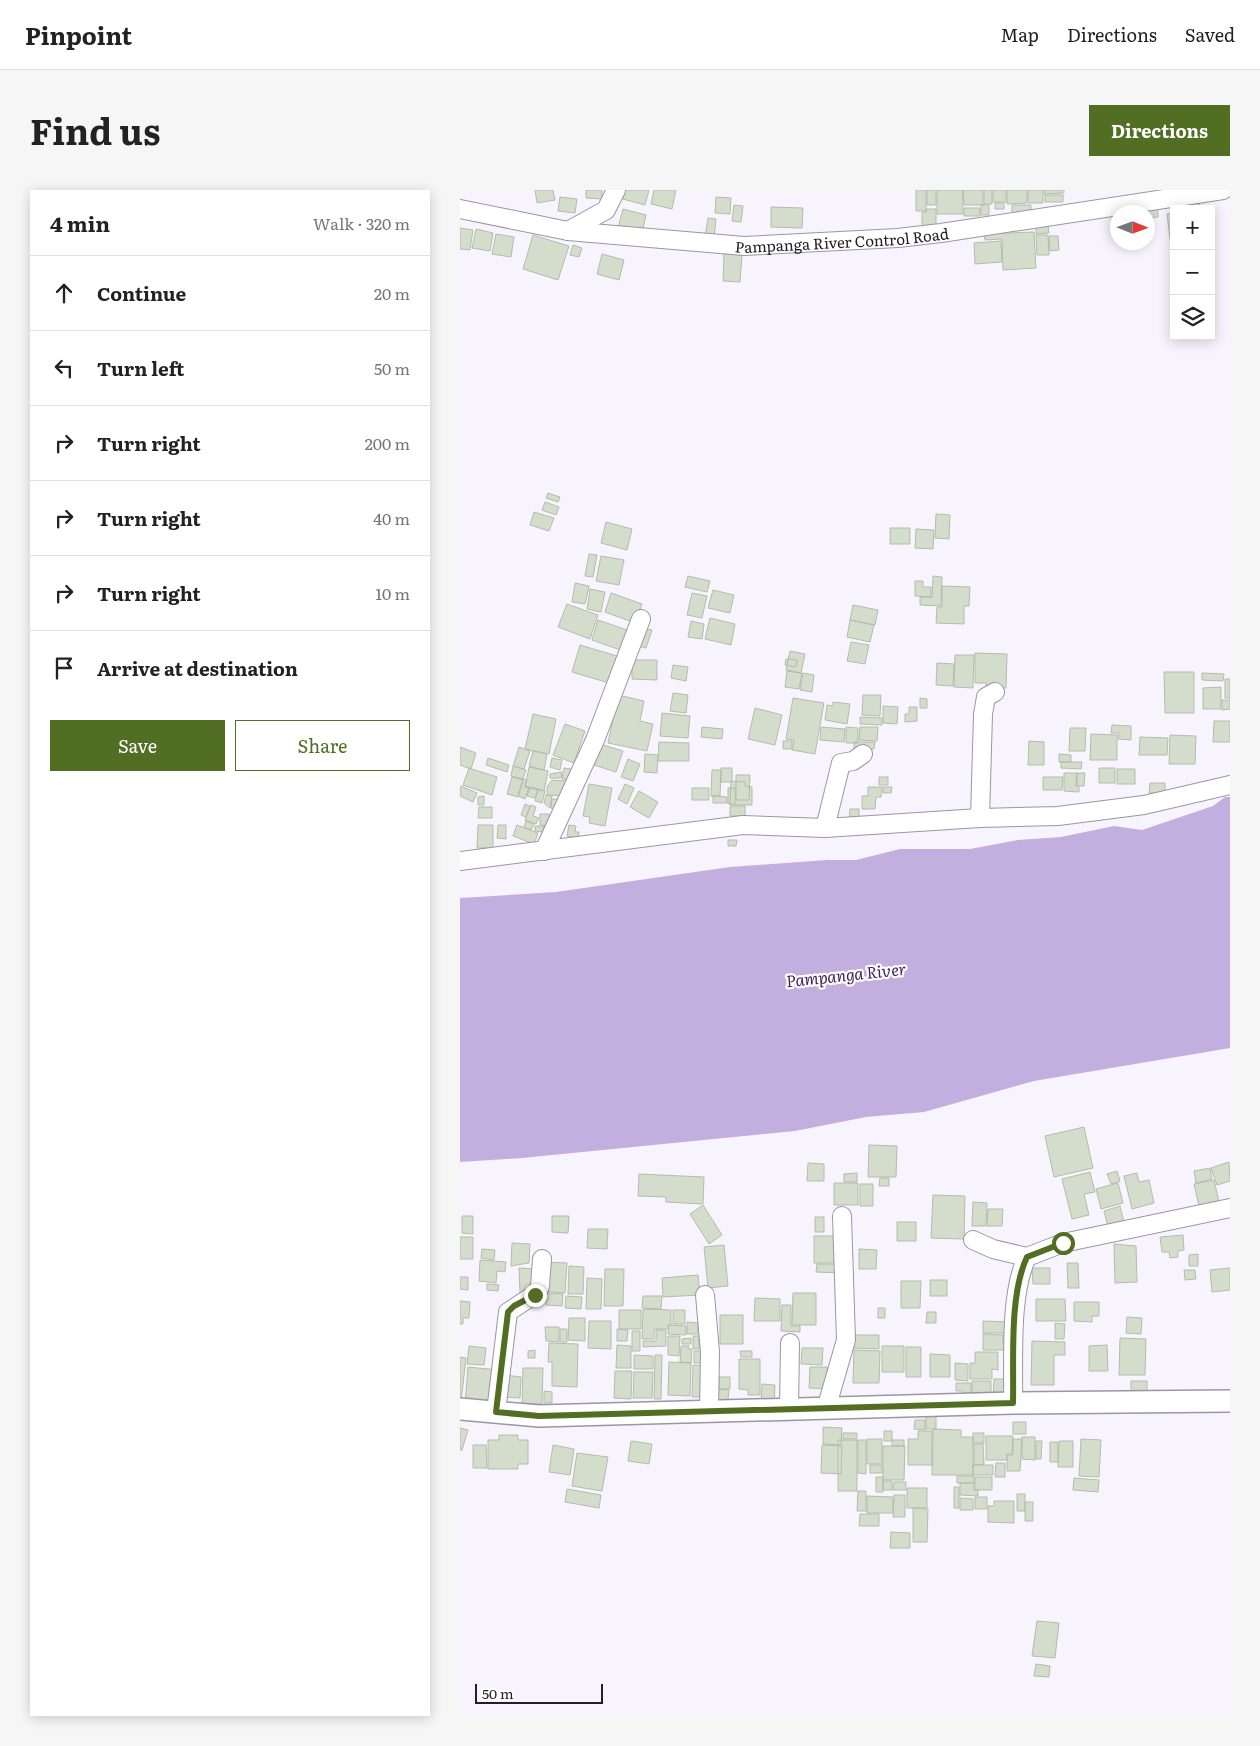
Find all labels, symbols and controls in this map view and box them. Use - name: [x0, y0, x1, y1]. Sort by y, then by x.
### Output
- text: Pinpoint: [25, 17, 132, 52]
- text: Map: [1001, 21, 1039, 48]
- text: Directions: [1067, 21, 1157, 48]
- text: Saved: [1185, 21, 1235, 48]
- text: Find us: [30, 104, 160, 156]
- button: Directions: [1089, 105, 1230, 156]
- north arrow: [1110, 205, 1155, 250]
- map controls: [1170, 205, 1215, 340]
- button: +: [1170, 205, 1215, 250]
- text: 4 min: [50, 207, 110, 238]
- text: Walk · 320 m: [313, 211, 410, 235]
- street label: Pampanga River Control Road: [734, 220, 950, 257]
- button: −: [1170, 250, 1215, 295]
- icon: ahead: [50, 279, 78, 307]
- text: Continue: [97, 279, 186, 307]
- text: 20 m: [374, 281, 410, 305]
- button: layers: [1170, 295, 1215, 340]
- icon: left: [50, 354, 78, 382]
- text: Turn left: [97, 354, 184, 382]
- text: 50 m: [374, 356, 410, 380]
- icon: right: [50, 429, 78, 457]
- text: Turn right: [97, 429, 201, 457]
- text: 200 m: [365, 431, 410, 455]
- icon: right: [50, 504, 78, 532]
- text: Turn right: [97, 504, 201, 532]
- text: 40 m: [373, 506, 410, 530]
- icon: right: [50, 579, 78, 607]
- text: Turn right: [97, 579, 201, 607]
- text: 10 m: [376, 581, 410, 605]
- icon: arrive: [50, 654, 78, 682]
- text: Arrive at destination: [97, 654, 298, 682]
- button: Save: [50, 720, 225, 771]
- button: Share: [235, 720, 410, 771]
- water label: Pampanga River: [785, 956, 907, 992]
- route start: [1052, 1232, 1075, 1255]
- route end: [524, 1284, 547, 1307]
- scale bar: [475, 1681, 602, 1704]
- text: 50 m: [482, 1683, 514, 1703]

